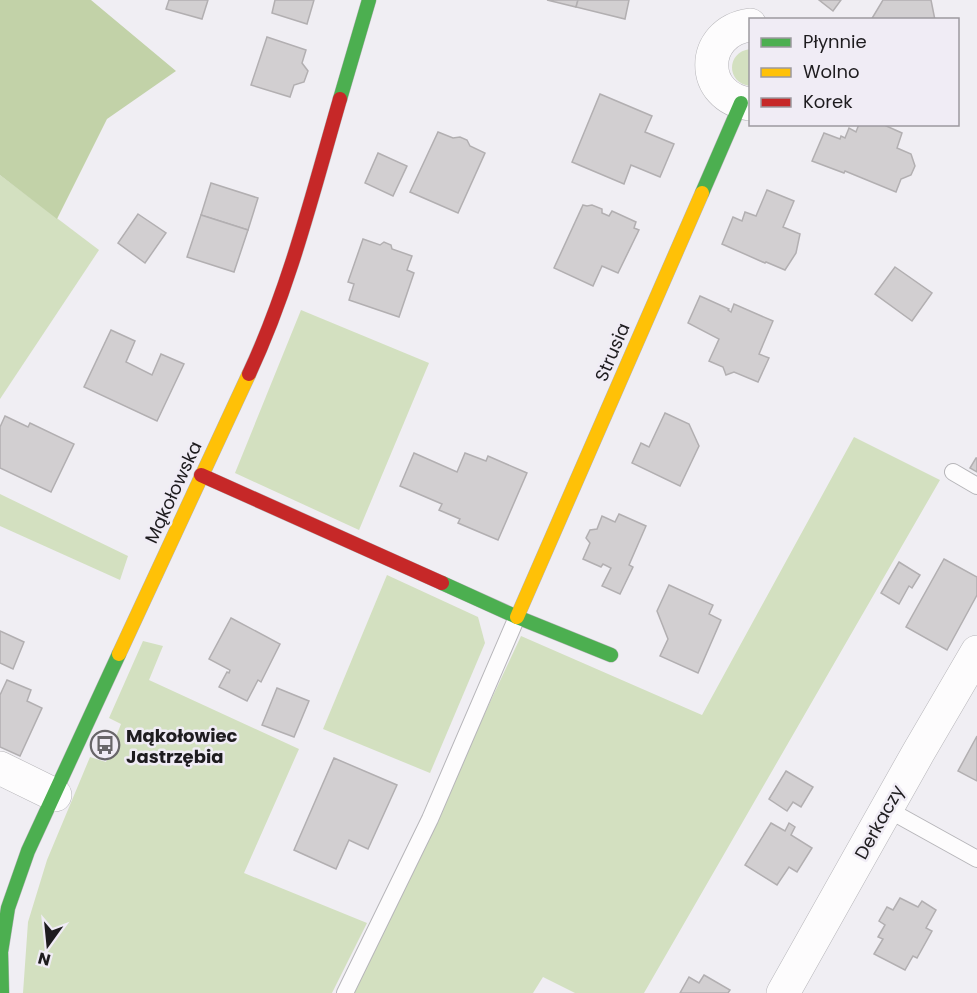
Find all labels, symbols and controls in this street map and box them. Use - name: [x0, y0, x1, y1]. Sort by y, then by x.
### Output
- legend: [749, 18, 959, 126]
- text: Płynnie: [803, 29, 867, 54]
- text: Wolno: [803, 59, 860, 84]
- text: Korek: [803, 89, 853, 114]
- street label: Strusia: [589, 319, 635, 385]
- street label: Mąkołowska: [138, 437, 208, 547]
- place label: Mąkołowiec Jastrzębia: [126, 723, 238, 769]
- bus stop icon: Mąkołowiec Jastrzębia: [89, 729, 121, 761]
- street label: Derkaczy: [848, 780, 910, 864]
- north arrow: [18, 915, 78, 975]
- text: N: [35, 946, 53, 972]

